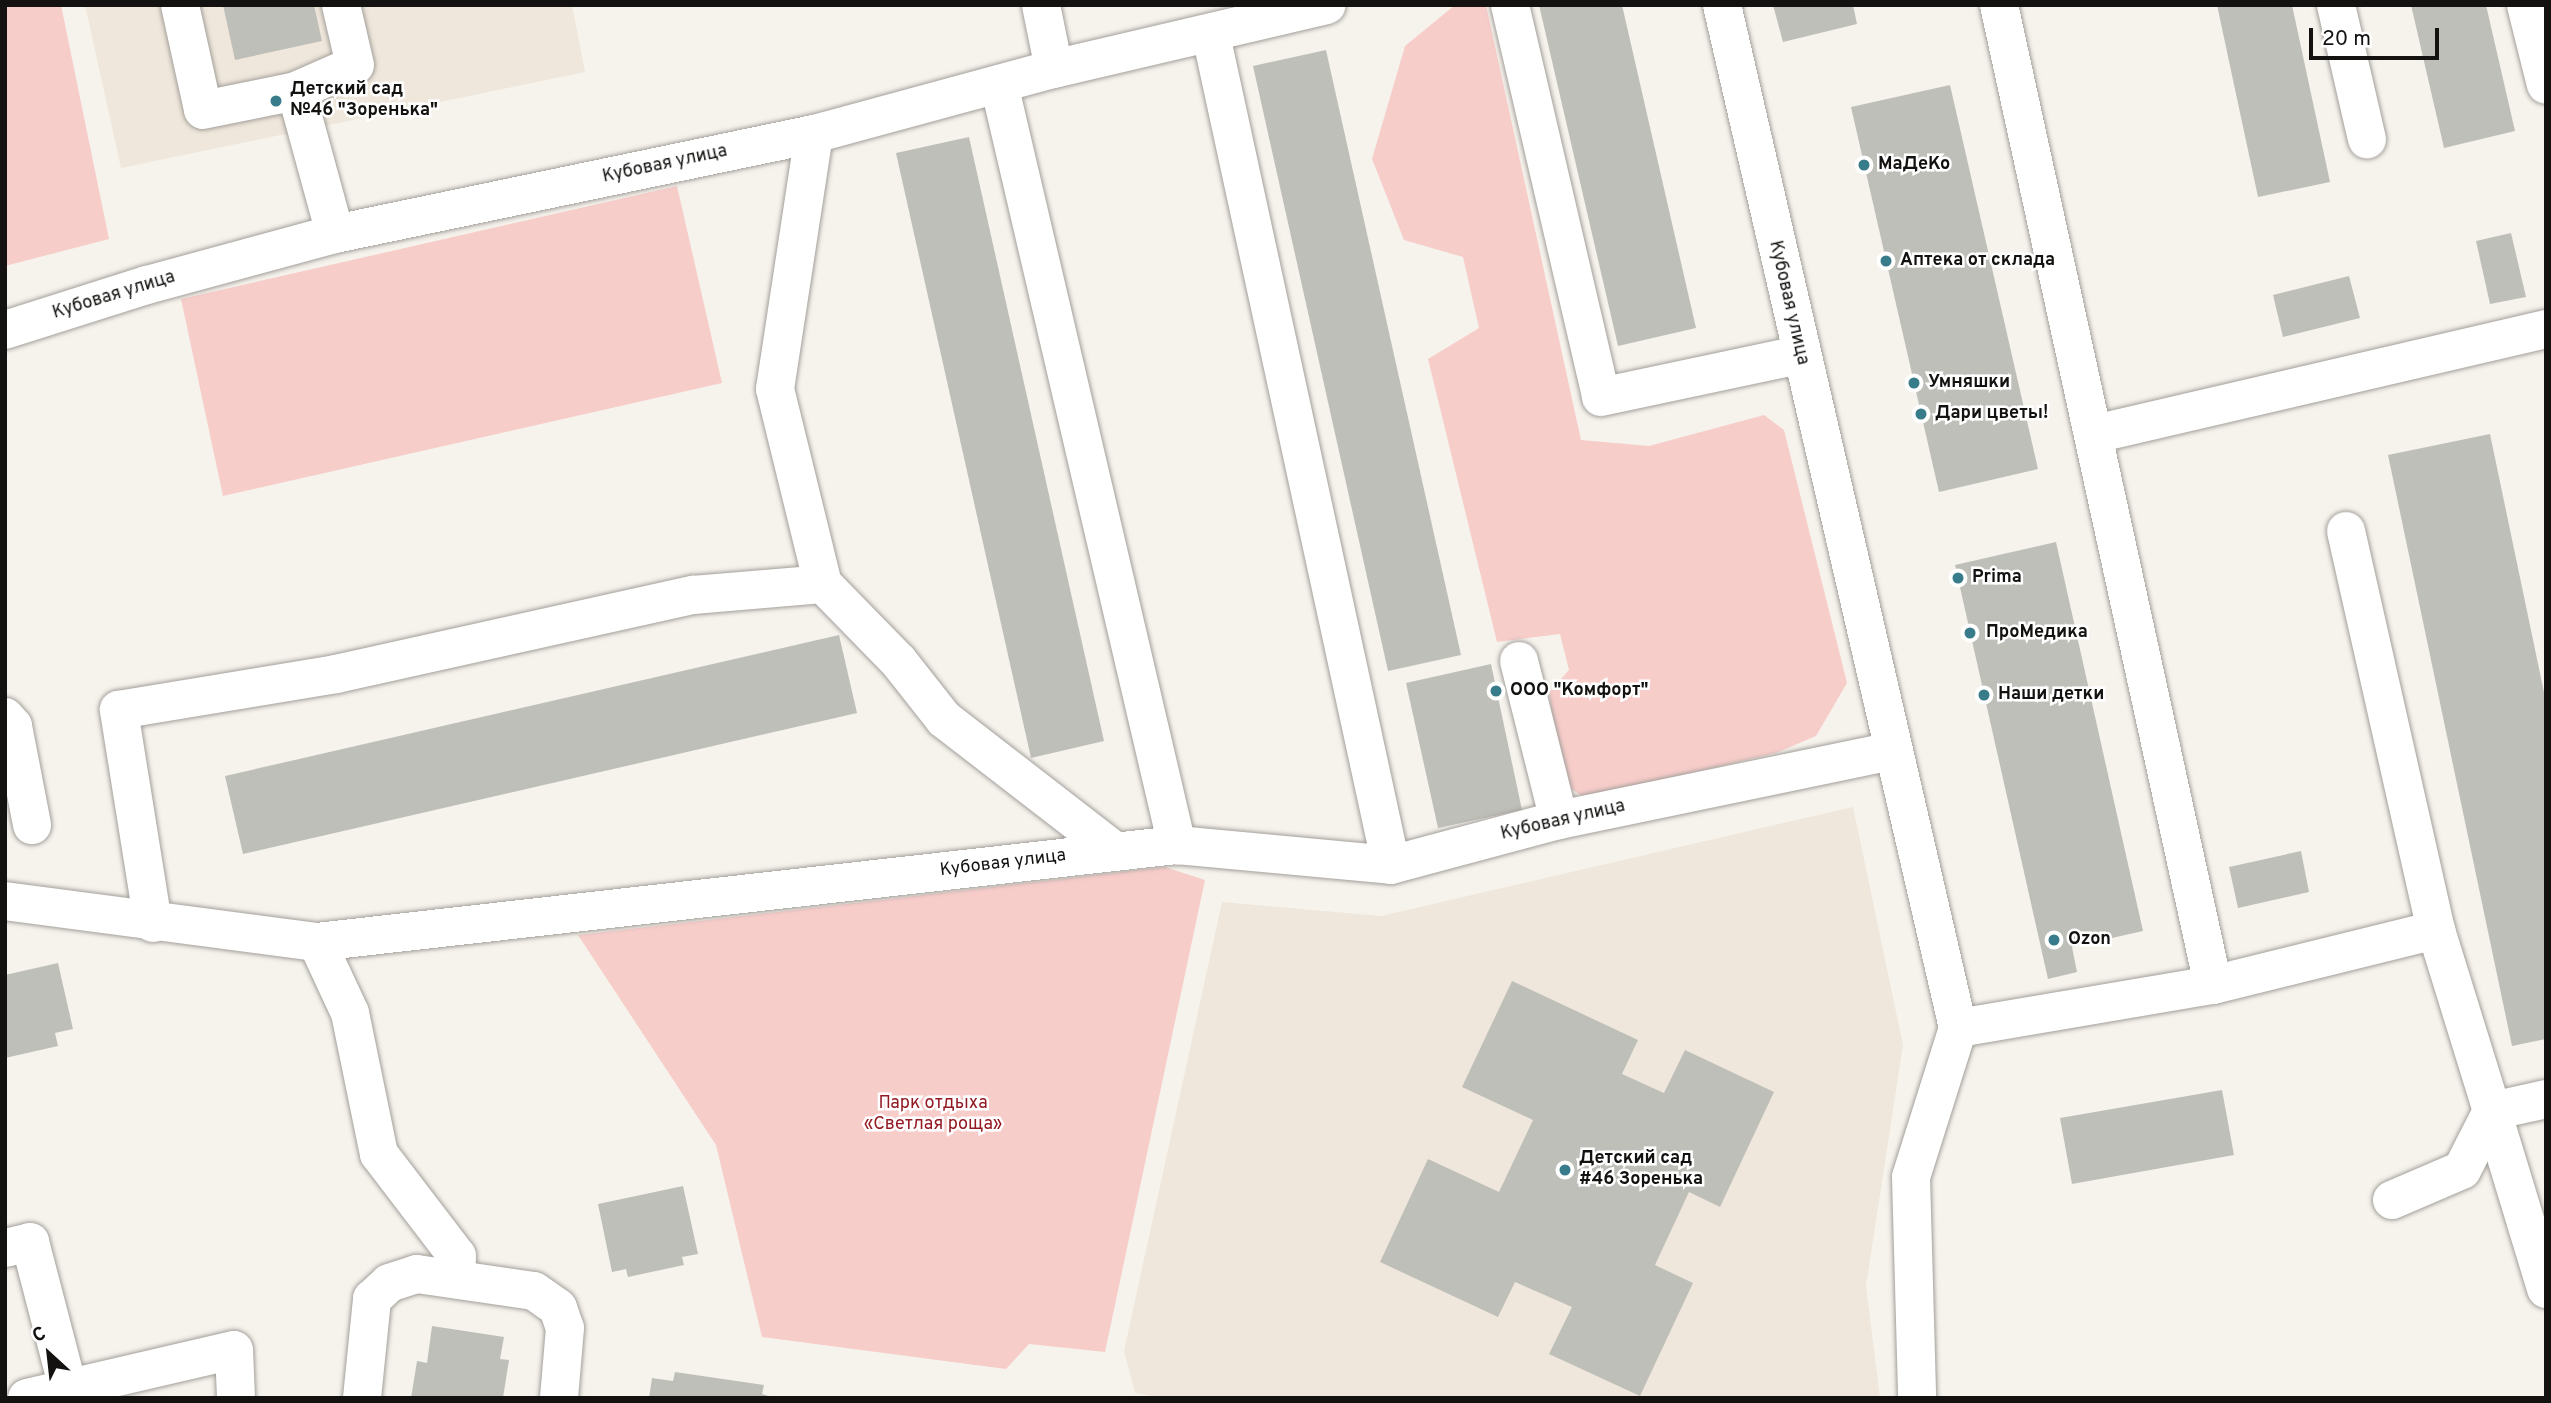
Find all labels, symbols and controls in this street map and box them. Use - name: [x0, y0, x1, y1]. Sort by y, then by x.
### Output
- scale bar: [2313, 14, 2442, 58]
- text: 20 m: [2322, 26, 2371, 53]
- place label: Детский сад №46 "Зоренька": [290, 80, 438, 122]
- marker: Детский сад №46 "Зоренька": [268, 93, 284, 109]
- street label: Кубовая улица: [601, 141, 729, 189]
- place label: МаДеКо: [1878, 154, 1950, 176]
- marker: МаДеКо: [1856, 157, 1872, 173]
- street label: Кубовая улица: [1763, 239, 1813, 367]
- place label: Аптека от склада: [1900, 250, 2055, 272]
- marker: Аптека от склада: [1878, 253, 1894, 269]
- street label: Кубовая улица: [50, 267, 178, 325]
- place label: Умняшки: [1928, 372, 2010, 394]
- marker: Умняшки: [1906, 375, 1922, 391]
- place label: Дари цветы!: [1935, 403, 2048, 425]
- marker: Дари цветы!: [1913, 406, 1929, 422]
- place label: Prima: [1972, 567, 2022, 589]
- marker: Prima: [1950, 570, 1966, 586]
- place label: ПроМедика: [1986, 622, 2088, 644]
- marker: ПроМедика: [1960, 623, 1980, 643]
- place label: ООО "Комфорт": [1510, 680, 1649, 702]
- marker: ООО "Комфорт": [1488, 683, 1504, 699]
- place label: Наши детки: [1998, 684, 2104, 706]
- marker: Наши детки: [1976, 687, 1992, 703]
- street label: Кубовая улица: [1499, 796, 1627, 846]
- street label: Кубовая улица: [939, 846, 1067, 882]
- place label: Ozon: [2068, 929, 2111, 951]
- marker: Ozon: [2046, 932, 2062, 948]
- park label: Парк отдыха «Светлая роща»: [864, 1094, 1002, 1136]
- place label: Детский сад #46 Зоренька: [1579, 1149, 1703, 1192]
- marker: Детский сад #46 Зоренька: [1557, 1162, 1573, 1178]
- north arrow: [14, 1319, 84, 1389]
- text: С: [29, 1322, 50, 1349]

